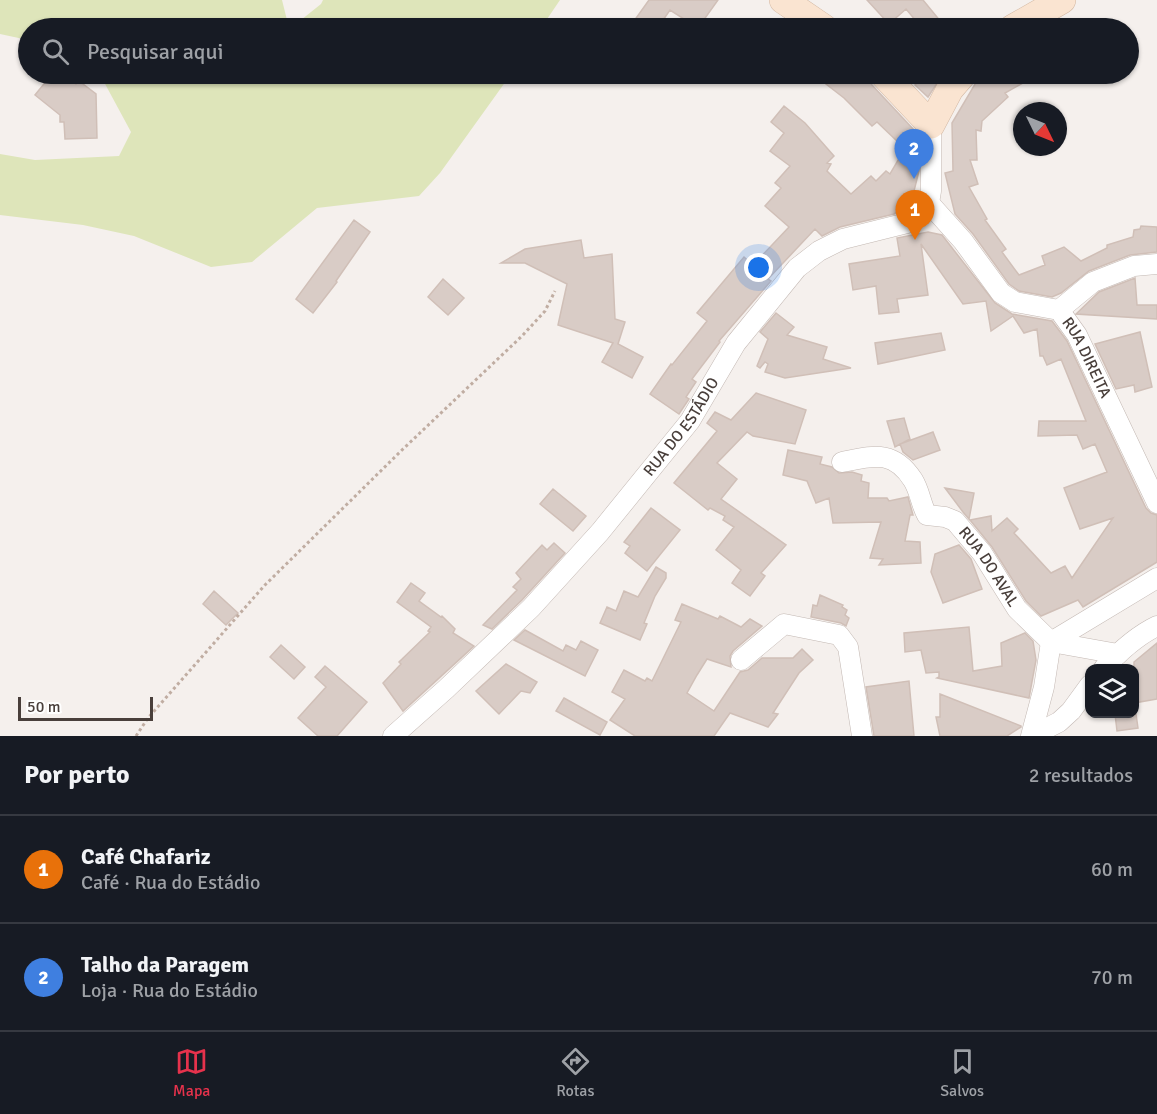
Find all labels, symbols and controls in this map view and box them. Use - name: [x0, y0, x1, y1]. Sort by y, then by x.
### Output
- search box: [18, 18, 1139, 84]
- icon: search: [39, 35, 72, 68]
- text: Pesquisar aqui: [87, 38, 223, 65]
- north arrow: [1013, 102, 1067, 156]
- pin: 2: [894, 130, 934, 179]
- pin: 1: [896, 190, 934, 240]
- your location: [744, 253, 773, 282]
- street label: RUA DIREITA: [1057, 313, 1116, 401]
- street label: RUA DO ESTÁDIO: [639, 374, 723, 481]
- street label: RUA DO AVAL: [954, 523, 1023, 611]
- map controls: [1085, 664, 1139, 718]
- button: layers: [1085, 664, 1139, 718]
- scale bar: [18, 694, 153, 722]
- text: 50 m: [27, 697, 61, 717]
- text: Por perto: [24, 759, 130, 791]
- text: 2 resultados: [1029, 763, 1133, 788]
- text: Café Chafariz: [81, 843, 211, 870]
- text: 1: [38, 857, 49, 882]
- text: 60 m: [1091, 857, 1133, 882]
- text: Café · Rua do Estádio: [81, 870, 260, 895]
- text: Talho da Paragem: [81, 951, 249, 978]
- text: 2: [38, 965, 49, 990]
- text: 70 m: [1091, 965, 1133, 990]
- text: Loja · Rua do Estádio: [81, 978, 258, 1003]
- tab: Mapa: [173, 1045, 210, 1101]
- tab: Rotas: [556, 1045, 594, 1101]
- tab: Salvos: [940, 1045, 984, 1101]

